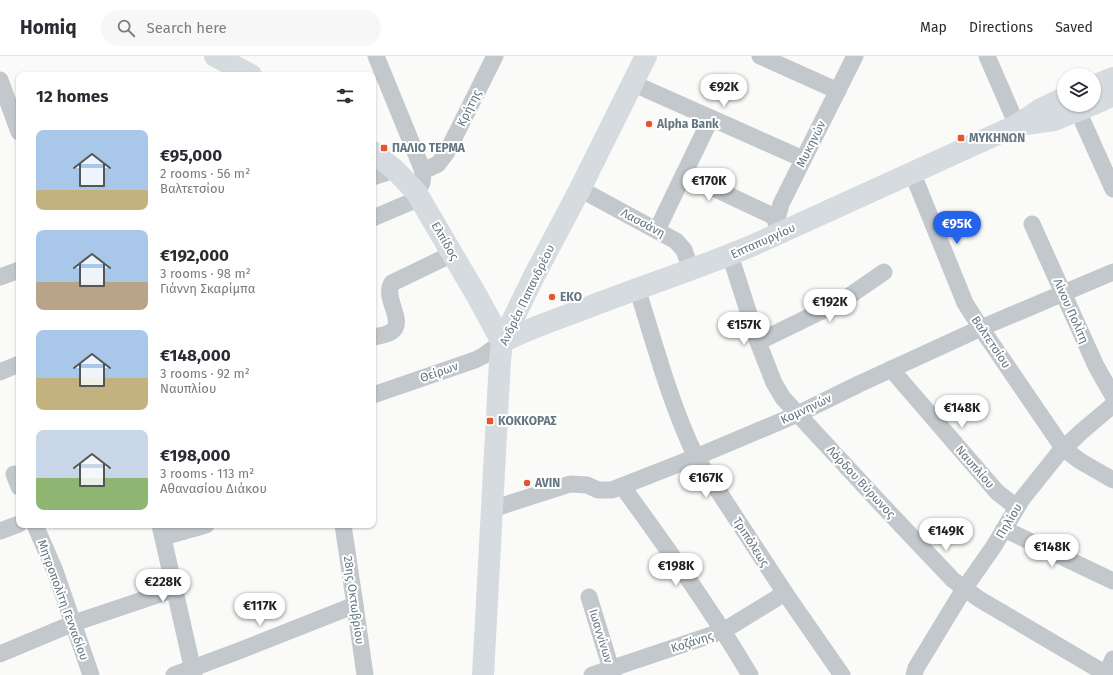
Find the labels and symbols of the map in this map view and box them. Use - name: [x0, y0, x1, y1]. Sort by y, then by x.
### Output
- pin: €92K: [700, 74, 748, 108]
- street label: Κρήτης: [454, 87, 484, 129]
- place label: Alpha Bank: [656, 117, 719, 131]
- street label: Μυκηνών: [793, 118, 829, 170]
- marker: Alpha Bank: [644, 119, 654, 129]
- place label: ΜΥΚΗΝΩΝ: [969, 131, 1025, 145]
- marker: ΜΥΚΗΝΩΝ: [956, 133, 966, 143]
- place label: ΠΑΛΙΟ ΤΕΡΜΑ: [392, 141, 466, 155]
- marker: ΠΑΛΙΟ ΤΕΡΜΑ: [379, 143, 389, 153]
- pin: €170K: [681, 168, 737, 202]
- street label: Λασσάνη: [619, 206, 667, 240]
- pin: €95K: [933, 211, 981, 245]
- street label: Ελπίδος: [428, 219, 462, 263]
- street label: Επταπυργίου: [728, 220, 798, 262]
- street label: Ανδρέα Παπανδρέου: [497, 242, 558, 348]
- street label: Λίνου Πολίτη: [1050, 276, 1092, 346]
- pin: €192K: [802, 289, 858, 323]
- place label: ΕΚΟ: [560, 290, 582, 304]
- marker: ΕΚΟ: [547, 292, 557, 302]
- pin: €157K: [716, 312, 772, 346]
- street label: Βαλτετσίου: [968, 313, 1014, 371]
- street label: Θείρων: [418, 359, 460, 385]
- street label: Κομνηνών: [778, 391, 834, 427]
- pin: €148K: [934, 395, 990, 429]
- place label: ΚΟΚΚΟΡΑΣ: [498, 414, 557, 428]
- marker: ΚΟΚΚΟΡΑΣ: [485, 416, 495, 426]
- street label: Λόρδου Βύρωνος: [824, 443, 898, 521]
- street label: Ναυπλίου: [953, 443, 997, 491]
- pin: €167K: [678, 465, 734, 499]
- place label: AVIN: [534, 476, 560, 490]
- marker: AVIN: [522, 478, 532, 488]
- street label: Πηλίου: [993, 501, 1025, 541]
- street label: Τριπόλεως: [730, 515, 772, 570]
- pin: €149K: [918, 518, 974, 552]
- pin: €148K: [1024, 534, 1080, 568]
- street label: Μητροπολίτη Γενναδίου: [35, 538, 91, 662]
- pin: €198K: [648, 553, 704, 587]
- street label: 28ης Οκτωβρίου: [341, 555, 367, 645]
- pin: €228K: [135, 569, 191, 603]
- pin: €117K: [232, 593, 288, 627]
- street label: Ιωαννίνων: [586, 607, 616, 665]
- street label: Κοζάνης: [669, 628, 715, 655]

